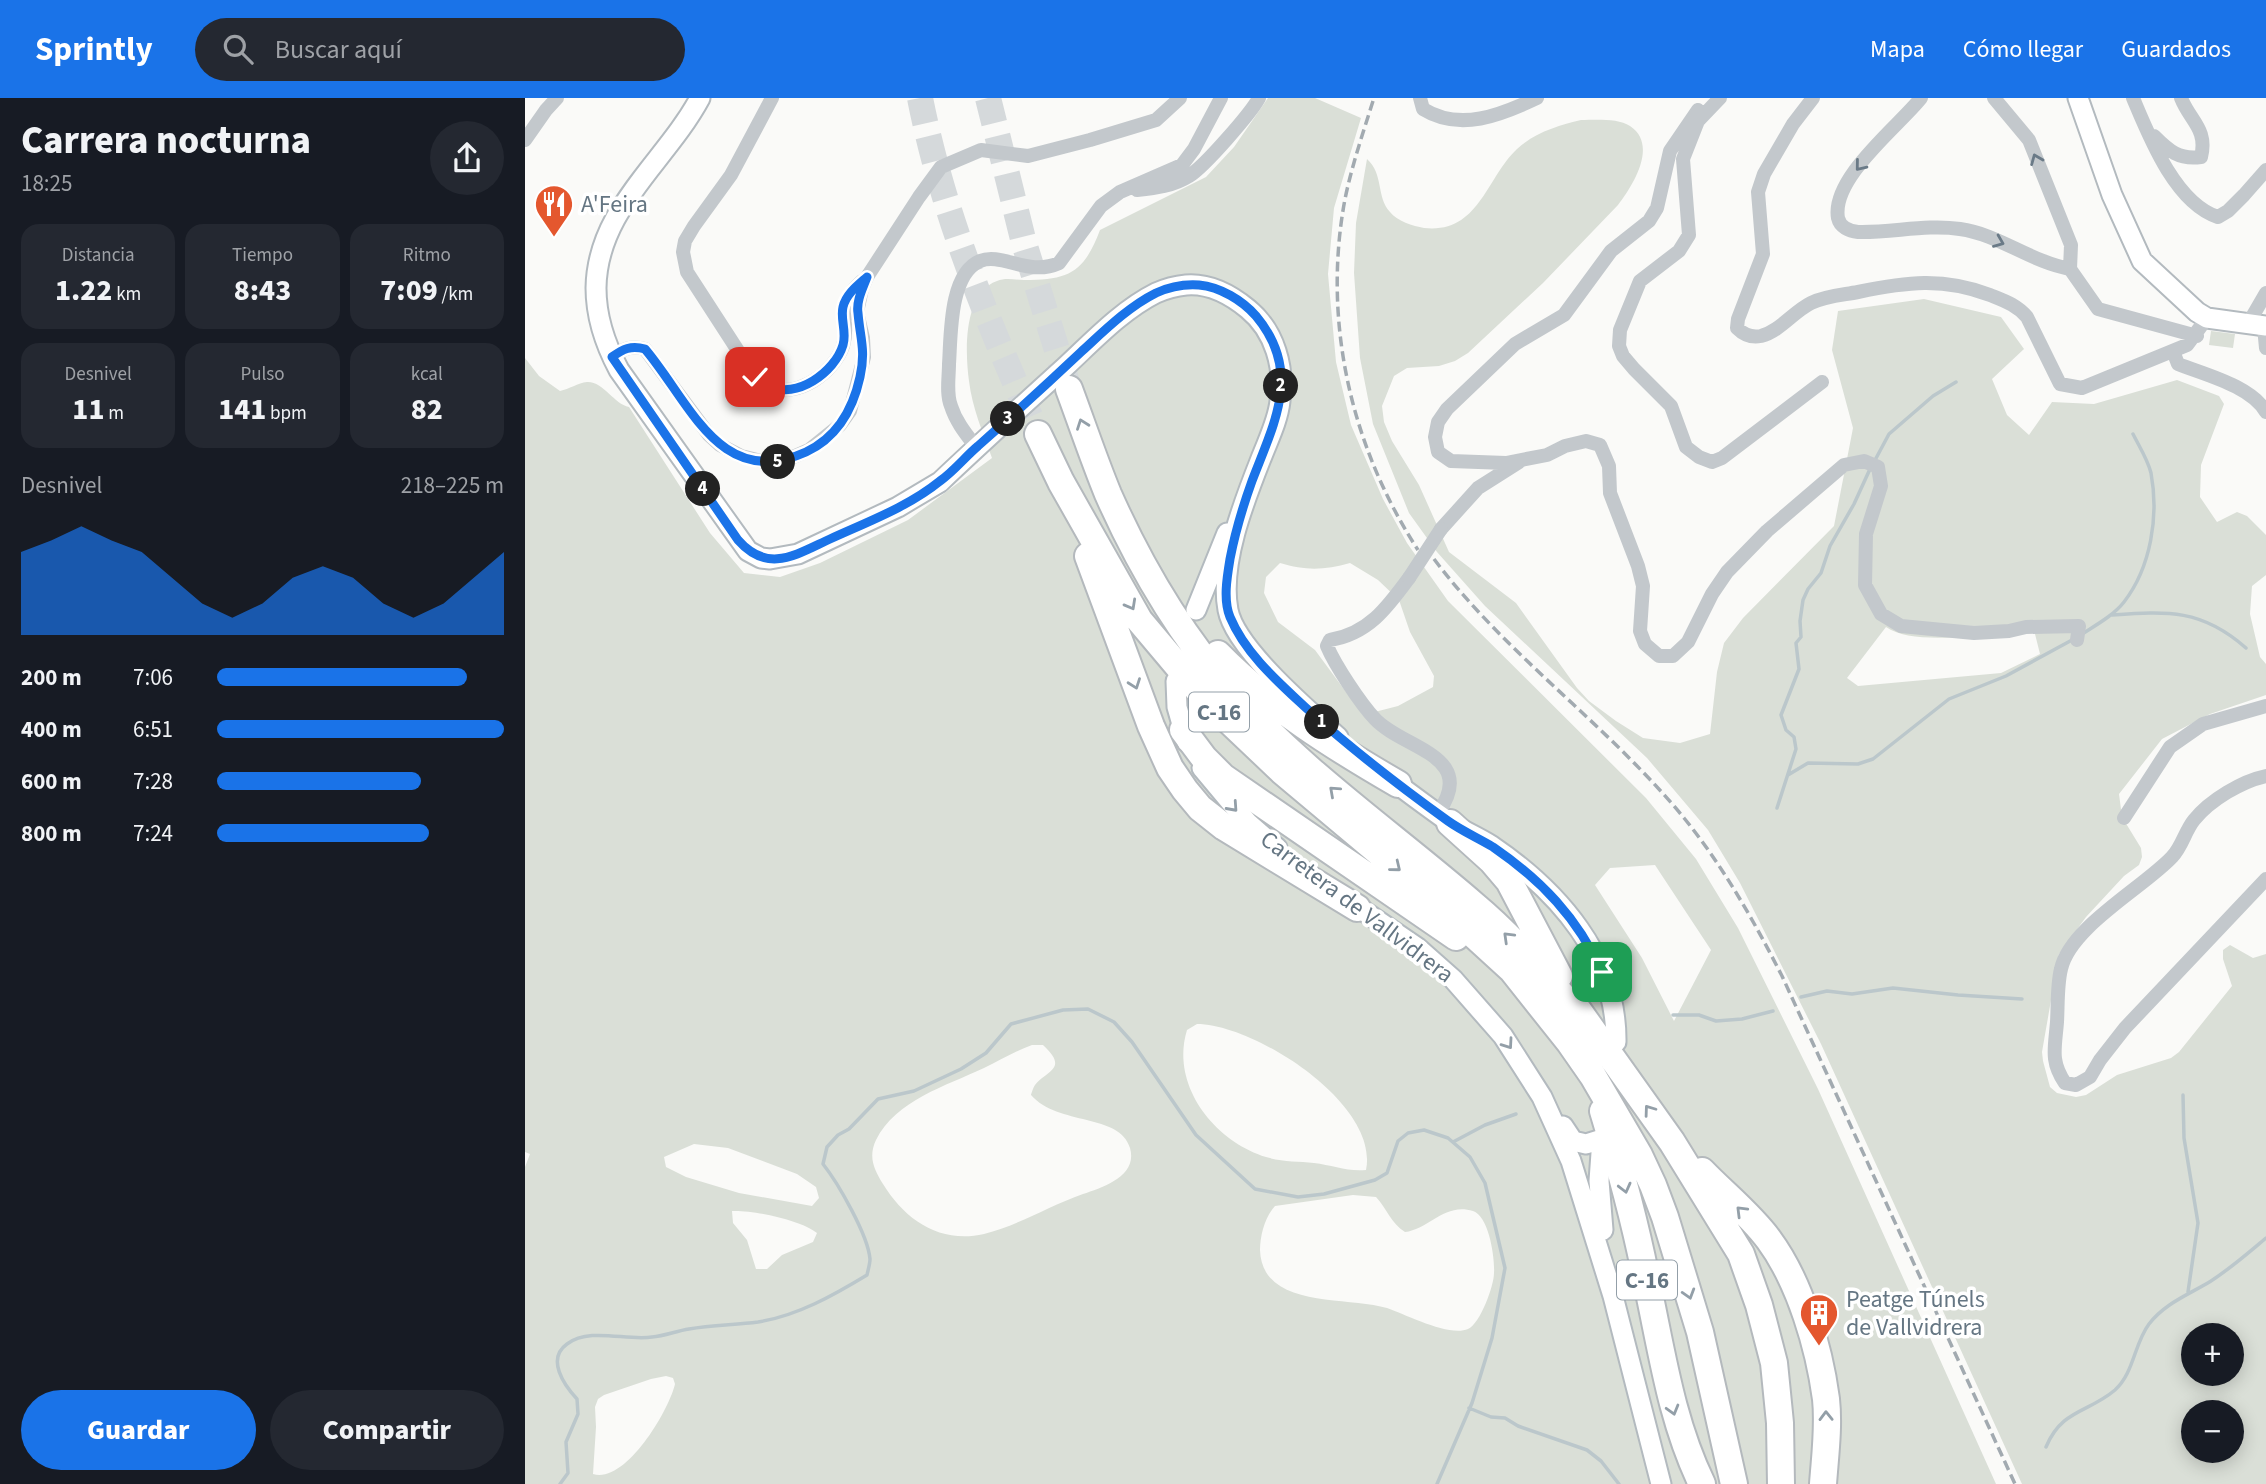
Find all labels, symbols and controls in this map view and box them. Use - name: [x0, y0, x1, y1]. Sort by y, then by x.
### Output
- search box: [195, 18, 685, 81]
- text: Sprintly: [35, 26, 153, 73]
- icon: search: [219, 30, 257, 68]
- text: Buscar aquí: [275, 31, 402, 68]
- text: Mapa: [1870, 32, 1925, 67]
- text: Cómo llegar: [1963, 32, 2083, 67]
- text: Guardados: [2121, 32, 2231, 67]
- text: Carrera nocturna: [21, 114, 311, 168]
- button: share: [430, 121, 504, 195]
- one-way arrow: [2031, 154, 2045, 166]
- one-way arrow: [1855, 159, 1868, 171]
- text: 18:25: [21, 167, 72, 200]
- restaurant icon: A'Feira: [533, 183, 575, 238]
- place label: A'Feira: [581, 187, 648, 222]
- one-way arrow: [1992, 233, 2004, 247]
- text: Distancia: [62, 242, 135, 269]
- text: Tiempo: [232, 242, 293, 269]
- text: Ritmo: [403, 242, 451, 269]
- text: 1.22: [55, 269, 112, 312]
- text: 8:43: [234, 269, 291, 312]
- text: 7:09: [380, 269, 438, 312]
- text: km: [112, 281, 141, 308]
- text: /km: [438, 281, 473, 308]
- pin: [725, 347, 785, 407]
- icon: check: [736, 358, 774, 396]
- text: Desnivel: [65, 361, 132, 388]
- text: Pulso: [240, 361, 285, 388]
- text: kcal: [411, 361, 443, 388]
- pin: 2: [1263, 368, 1299, 404]
- text: 2: [1275, 372, 1286, 399]
- text: 11: [72, 388, 104, 431]
- text: 141: [218, 388, 266, 431]
- text: 82: [411, 388, 443, 431]
- text: m: [104, 400, 124, 427]
- text: bpm: [266, 400, 307, 427]
- pin: 3: [991, 402, 1025, 436]
- text: 3: [1002, 405, 1013, 432]
- one-way arrow: [1076, 419, 1090, 431]
- pin: 5: [761, 444, 795, 480]
- text: 5: [772, 448, 783, 475]
- text: Desnivel: [21, 469, 102, 502]
- text: 218–225 m: [401, 469, 504, 502]
- pin: 4: [685, 472, 721, 506]
- text: 4: [697, 475, 708, 502]
- one-way arrow: [1123, 598, 1136, 611]
- text: 200 m: [21, 661, 82, 694]
- text: 7:06: [133, 661, 173, 694]
- one-way arrow: [1127, 677, 1141, 689]
- road number: C-16: [1189, 692, 1249, 732]
- pin: 1: [1305, 704, 1339, 740]
- text: 1: [1316, 708, 1327, 735]
- text: 400 m: [21, 713, 82, 746]
- text: 6:51: [133, 713, 173, 746]
- text: 600 m: [21, 765, 82, 798]
- text: 7:28: [133, 765, 173, 798]
- one-way arrow: [1329, 787, 1342, 799]
- one-way arrow: [1225, 799, 1237, 812]
- text: 800 m: [21, 817, 82, 850]
- text: 7:24: [133, 817, 173, 850]
- street label: Carretera de Vallvidrera: [1253, 822, 1461, 992]
- one-way arrow: [1388, 859, 1401, 871]
- one-way arrow: [1503, 933, 1516, 946]
- pin: [1572, 942, 1632, 1002]
- icon: arrive: [1583, 953, 1621, 991]
- one-way arrow: [1500, 1036, 1512, 1049]
- one-way arrow: [1645, 1105, 1657, 1118]
- one-way arrow: [1617, 1182, 1631, 1194]
- one-way arrow: [1737, 1207, 1749, 1219]
- road number: C-16: [1617, 1260, 1677, 1300]
- place label: Peatge Túnels de Vallvidrera: [1846, 1282, 1985, 1345]
- one-way arrow: [1681, 1287, 1695, 1300]
- building icon: Peatge Túnels de Vallvidrera: [1798, 1292, 1840, 1347]
- map controls: [2181, 1323, 2244, 1463]
- button: +: [2181, 1323, 2244, 1386]
- button: Guardar: [21, 1390, 256, 1470]
- button: Compartir: [270, 1390, 504, 1470]
- button: −: [2181, 1400, 2244, 1463]
- one-way arrow: [1665, 1404, 1680, 1416]
- one-way arrow: [1818, 1410, 1834, 1421]

